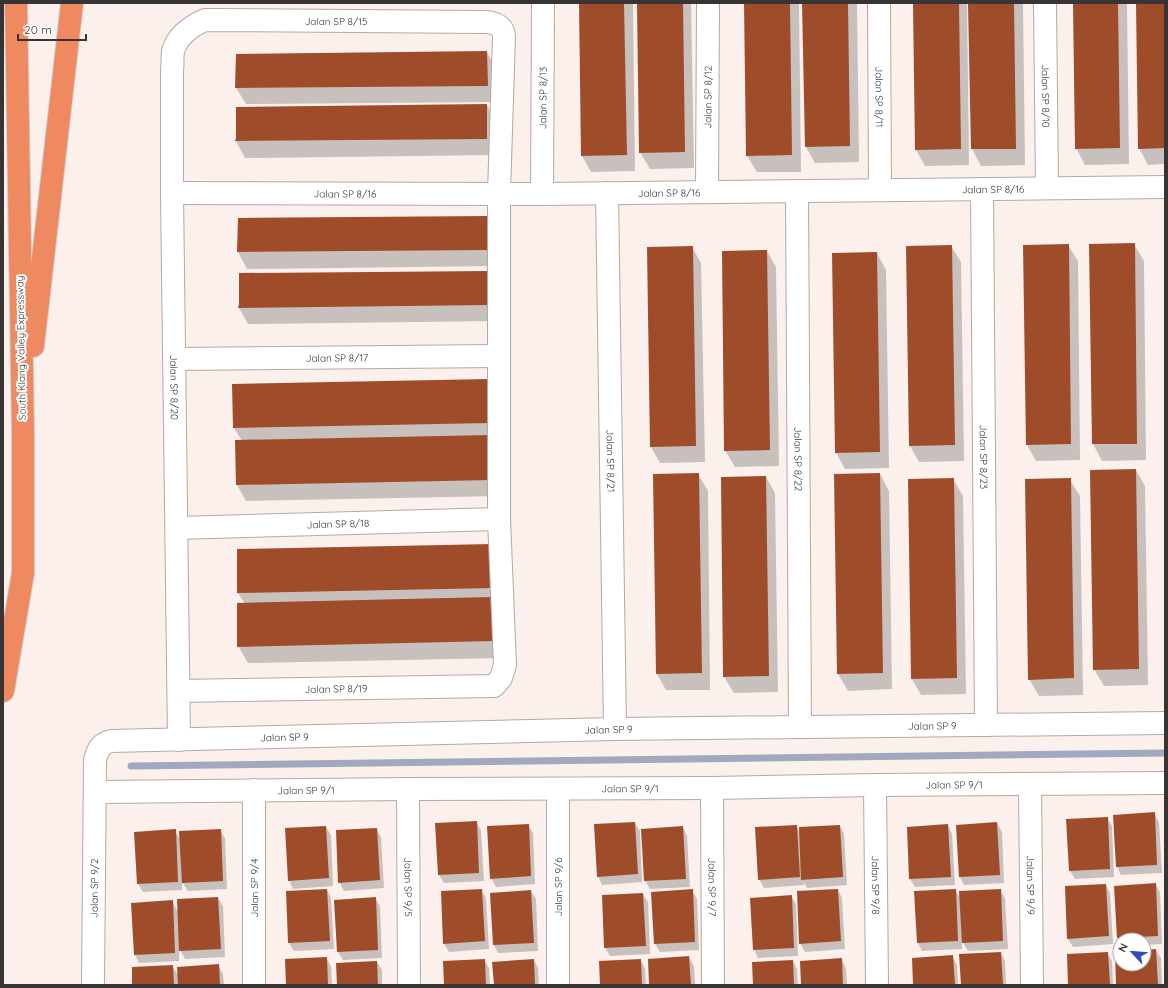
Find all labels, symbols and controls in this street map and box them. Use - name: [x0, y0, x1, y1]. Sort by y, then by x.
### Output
- street label: Jalan SP 8/15: [305, 15, 367, 28]
- scale bar: [18, 16, 86, 42]
- text: 20 m: [24, 22, 52, 37]
- street label: Jalan SP 8/10: [1039, 64, 1053, 128]
- street label: Jalan SP 8/12: [701, 65, 714, 128]
- street label: Jalan SP 8/11: [873, 66, 886, 128]
- street label: Jalan SP 8/13: [536, 67, 549, 129]
- street label: Jalan SP 8/16: [962, 182, 1025, 196]
- street label: Jalan SP 8/16: [638, 186, 701, 199]
- street label: Jalan SP 8/16: [314, 187, 377, 200]
- street label: South Klang Valley Expressway: [13, 276, 29, 420]
- street label: Jalan SP 8/17: [306, 351, 368, 364]
- street label: Jalan SP 8/20: [168, 355, 181, 420]
- street label: Jalan SP 8/23: [977, 425, 991, 489]
- street label: Jalan SP 8/22: [792, 427, 805, 492]
- street label: Jalan SP 8/21: [604, 429, 618, 493]
- street label: Jalan SP 8/18: [306, 516, 369, 531]
- street label: Jalan SP 8/19: [304, 682, 368, 696]
- street label: Jalan SP 9: [908, 719, 957, 732]
- street label: Jalan SP 9: [584, 722, 633, 736]
- street label: Jalan SP 9: [260, 730, 309, 744]
- street label: Jalan SP 9/1: [925, 778, 983, 791]
- street label: Jalan SP 9/1: [601, 782, 659, 795]
- street label: Jalan SP 9/1: [277, 783, 335, 797]
- street label: Jalan SP 9/8: [869, 855, 883, 915]
- street label: Jalan SP 9/9: [1024, 855, 1038, 915]
- street label: Jalan SP 9/5: [402, 857, 415, 917]
- street label: Jalan SP 9/6: [552, 857, 565, 917]
- street label: Jalan SP 9/7: [706, 857, 719, 917]
- street label: Jalan SP 9/2: [87, 858, 101, 918]
- street label: Jalan SP 9/4: [248, 858, 261, 918]
- north arrow: [1112, 932, 1152, 972]
- text: N: [1115, 941, 1131, 954]

